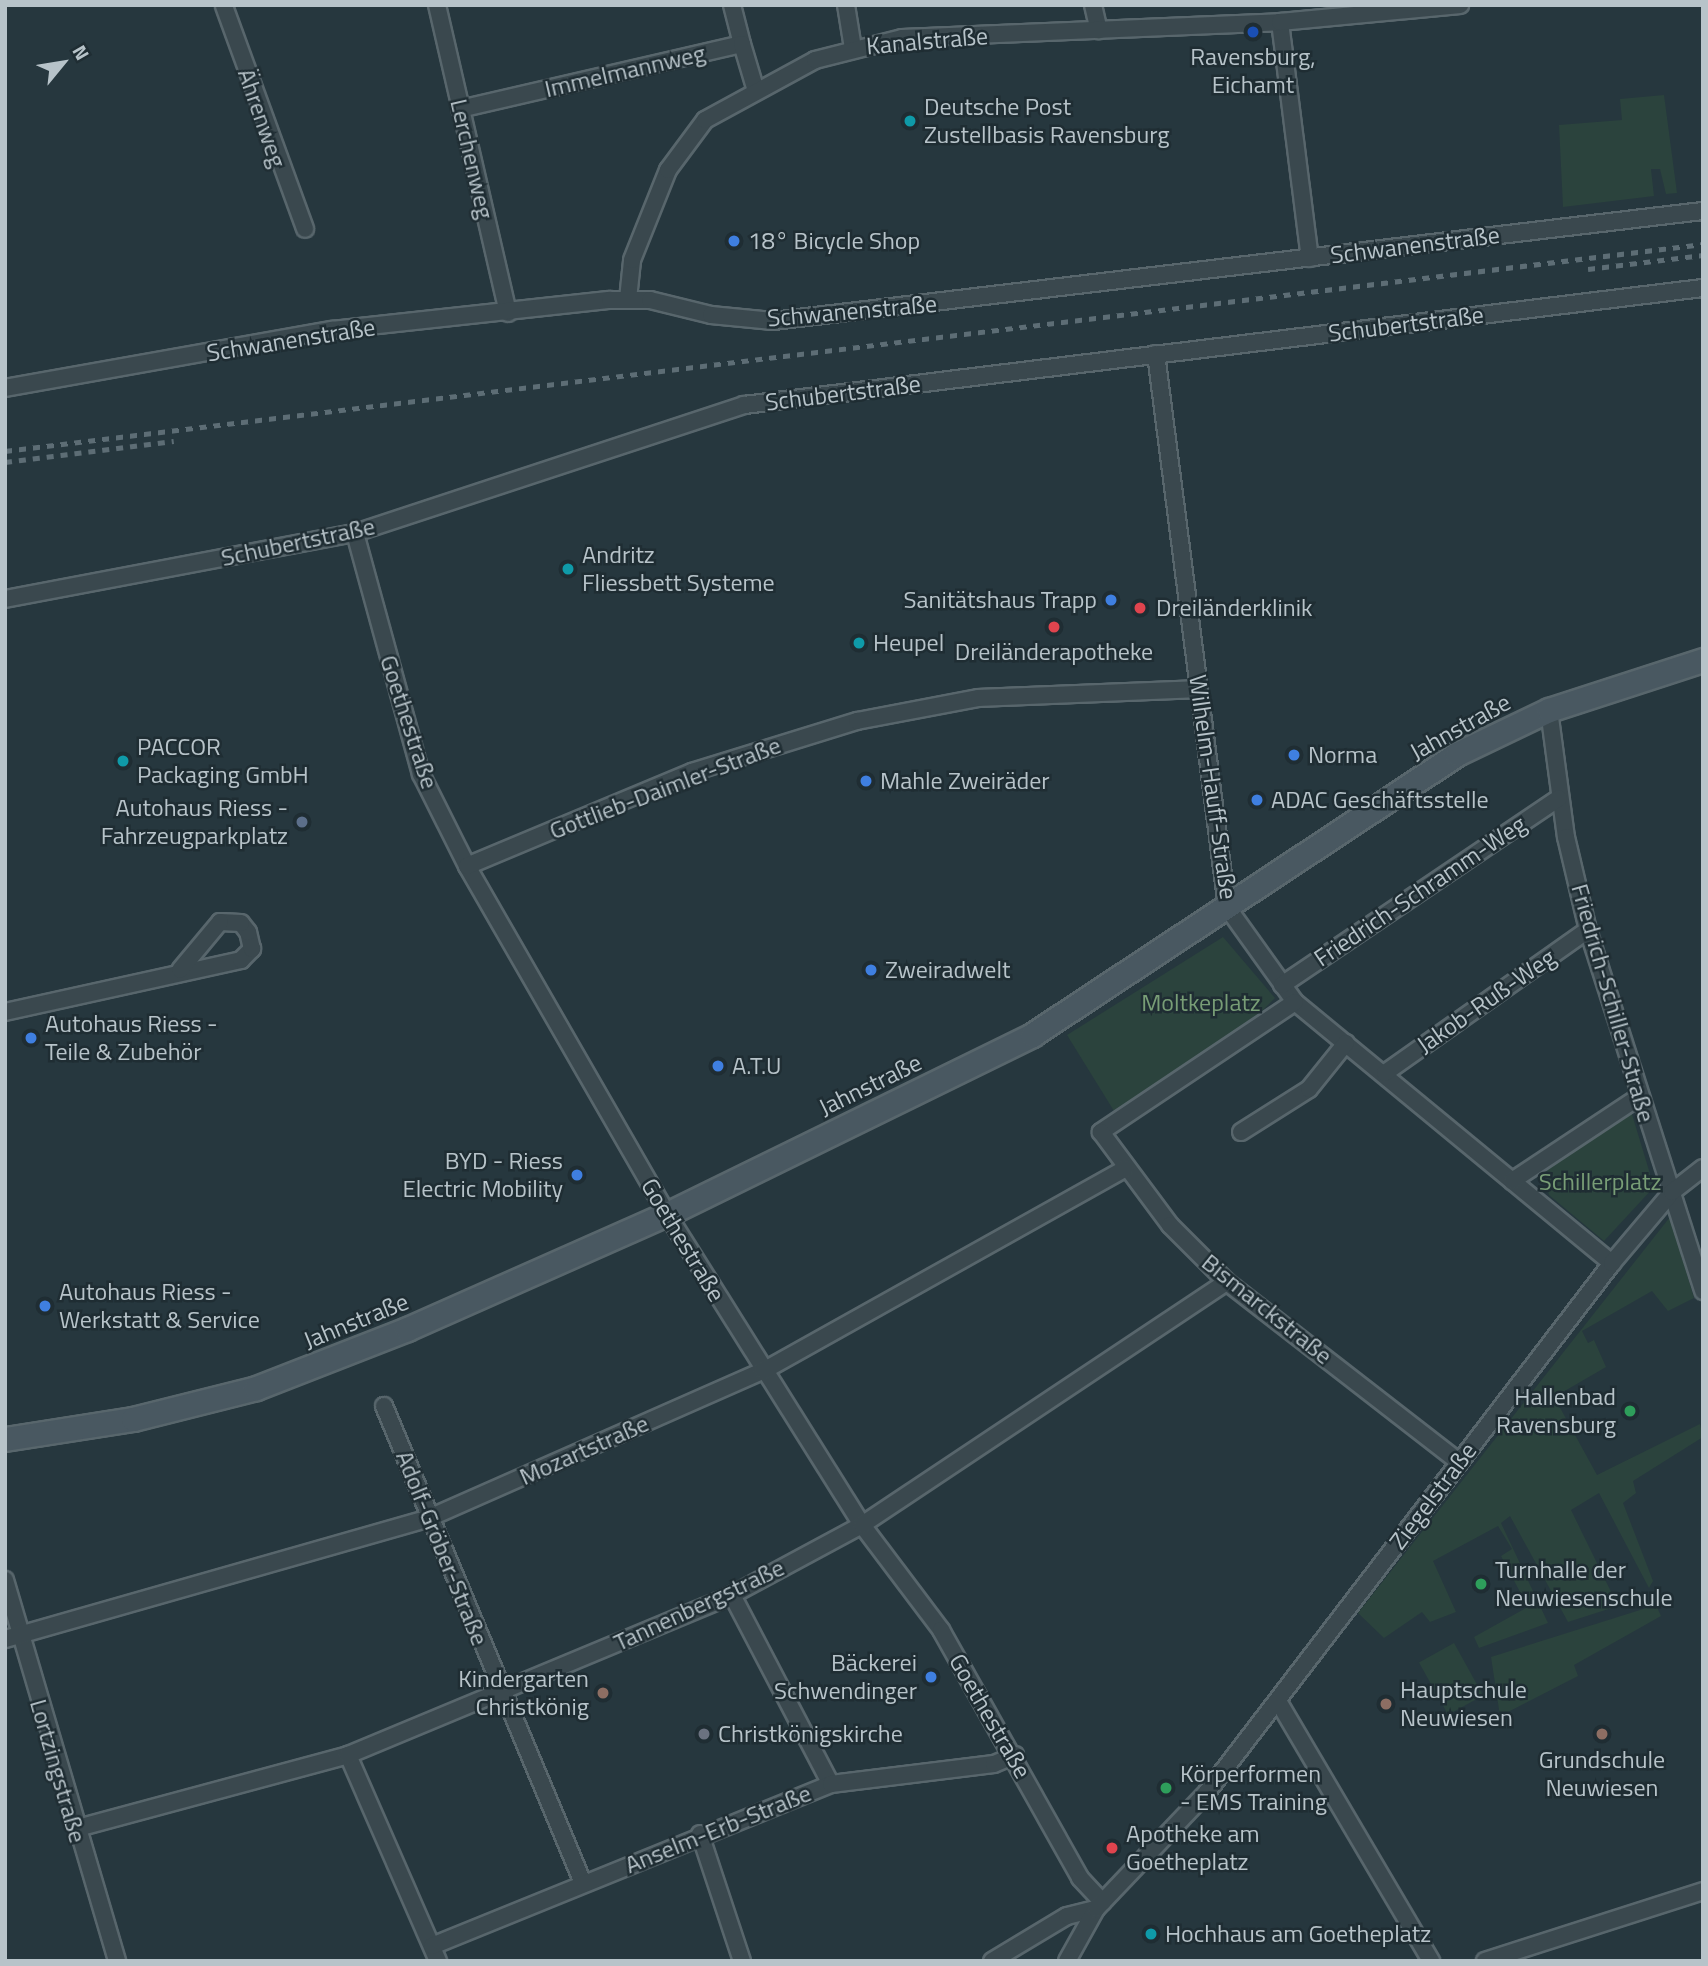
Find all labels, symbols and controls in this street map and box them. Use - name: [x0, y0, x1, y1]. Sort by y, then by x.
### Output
- street label: Kanalstraße: [865, 21, 989, 61]
- marker: Ravensburg, Eichamt: [1245, 24, 1261, 40]
- north arrow: [28, 28, 98, 98]
- text: N: [66, 39, 97, 65]
- street label: Immelmannweg: [542, 39, 708, 103]
- place label: Ravensburg, Eichamt: [1190, 43, 1316, 99]
- street label: Ährenweg: [232, 65, 292, 171]
- place label: Deutsche Post Zustellbasis Ravensburg: [924, 93, 1170, 149]
- street label: Lerchenweg: [444, 96, 500, 222]
- marker: Deutsche Post Zustellbasis Ravensburg: [902, 113, 918, 129]
- street label: Schwanenstraße: [1329, 220, 1501, 270]
- place label: 18° Bicycle Shop: [748, 227, 920, 255]
- marker: 18° Bicycle Shop: [726, 233, 742, 249]
- street label: Schwanenstraße: [766, 289, 938, 333]
- street label: Schubertstraße: [1327, 300, 1485, 348]
- street label: Schwanenstraße: [205, 312, 377, 368]
- street label: Schubertstraße: [764, 369, 922, 417]
- street label: Schubertstraße: [219, 512, 377, 572]
- place label: Andritz Fliessbett Systeme: [582, 541, 775, 597]
- marker: Andritz Fliessbett Systeme: [560, 561, 576, 577]
- place label: Sanitätshaus Trapp: [904, 586, 1097, 614]
- marker: Sanitätshaus Trapp: [1103, 592, 1119, 608]
- place label: Dreiländerklinik: [1156, 594, 1312, 622]
- marker: Dreiländerklinik: [1130, 598, 1150, 618]
- marker: Dreiländerapotheke: [1046, 619, 1062, 635]
- place label: Heupel: [873, 629, 944, 657]
- marker: Heupel: [851, 635, 867, 651]
- place label: Dreiländerapotheke: [955, 638, 1153, 666]
- street label: Goethestraße: [374, 652, 444, 792]
- street label: Wilhelm-Hauff-Straße: [1183, 673, 1243, 901]
- street label: Jahnstraße: [1405, 688, 1515, 766]
- street label: Gottlieb-Daimler-Straße: [545, 731, 785, 845]
- place label: PACCOR Packaging GmbH: [137, 733, 309, 789]
- place label: Norma: [1308, 741, 1377, 769]
- marker: Norma: [1286, 747, 1302, 763]
- marker: PACCOR Packaging GmbH: [115, 753, 131, 769]
- place label: Mahle Zweiräder: [880, 767, 1050, 795]
- marker: Mahle Zweiräder: [858, 773, 874, 789]
- place label: ADAC Geschäftsstelle: [1271, 786, 1489, 814]
- marker: ADAC Geschäftsstelle: [1249, 792, 1265, 808]
- place label: Autohaus Riess - Fahrzeugparkplatz: [101, 794, 288, 850]
- street label: Friedrich-Schramm-Weg: [1309, 809, 1531, 973]
- marker: Autohaus Riess - Fahrzeugparkplatz: [294, 814, 310, 830]
- street label: Friedrich-Schiller-Straße: [1565, 881, 1661, 1125]
- street label: Jakob-Ruß-Weg: [1411, 943, 1561, 1059]
- place label: Zweiradwelt: [885, 956, 1010, 984]
- marker: Zweiradwelt: [863, 962, 879, 978]
- park label: Moltkeplatz: [1141, 989, 1261, 1017]
- place label: Autohaus Riess - Teile & Zubehör: [45, 1010, 218, 1066]
- marker: Autohaus Riess - Teile & Zubehör: [23, 1030, 39, 1046]
- street label: Jahnstraße: [814, 1048, 926, 1122]
- place label: A.T.U: [732, 1052, 781, 1080]
- marker: A.T.U: [710, 1058, 726, 1074]
- place label: BYD - Riess Electric Mobility: [402, 1147, 563, 1203]
- marker: BYD - Riess Electric Mobility: [569, 1167, 585, 1183]
- park label: Schillerplatz: [1539, 1168, 1661, 1196]
- street label: Goethestraße: [635, 1173, 731, 1307]
- street label: Bismarckstraße: [1196, 1248, 1338, 1370]
- place label: Autohaus Riess - Werkstatt & Service: [59, 1278, 260, 1334]
- street label: Jahnstraße: [299, 1287, 413, 1355]
- marker: Autohaus Riess - Werkstatt & Service: [37, 1298, 53, 1314]
- place label: Hallenbad Ravensburg: [1496, 1383, 1616, 1439]
- marker: Hallenbad Ravensburg: [1622, 1403, 1638, 1419]
- street label: Mozartstraße: [515, 1409, 653, 1491]
- street label: Ziegelstraße: [1384, 1437, 1482, 1555]
- street label: Adolf-Gröber-Straße: [390, 1447, 494, 1649]
- street label: Tannenbergstraße: [609, 1553, 789, 1657]
- place label: Turnhalle der Neuwiesenschule: [1495, 1556, 1673, 1612]
- marker: Turnhalle der Neuwiesenschule: [1473, 1576, 1489, 1592]
- place label: Bäckerei Schwendinger: [774, 1649, 917, 1705]
- street label: Goethestraße: [943, 1649, 1037, 1783]
- place label: Kindergarten Christkönig: [458, 1665, 589, 1721]
- marker: Bäckerei Schwendinger: [923, 1669, 939, 1685]
- place label: Hauptschule Neuwiesen: [1400, 1676, 1527, 1732]
- marker: Kindergarten Christkönig: [595, 1685, 611, 1701]
- street label: Lortzingstraße: [24, 1696, 92, 1846]
- marker: Hauptschule Neuwiesen: [1378, 1696, 1394, 1712]
- place label: Christkönigskirche: [718, 1720, 903, 1748]
- marker: Christkönigskirche: [696, 1726, 712, 1742]
- marker: Grundschule Neuwiesen: [1594, 1726, 1610, 1742]
- place label: Grundschule Neuwiesen: [1539, 1746, 1665, 1802]
- place label: Körperformen - EMS Training: [1180, 1760, 1327, 1816]
- street label: Anselm-Erb-Straße: [621, 1779, 815, 1879]
- marker: Körperformen - EMS Training: [1158, 1780, 1174, 1796]
- place label: Apotheke am Goetheplatz: [1126, 1820, 1260, 1876]
- marker: Apotheke am Goetheplatz: [1104, 1840, 1120, 1856]
- place label: Hochhaus am Goetheplatz: [1165, 1920, 1431, 1948]
- marker: Hochhaus am Goetheplatz: [1143, 1926, 1159, 1942]

